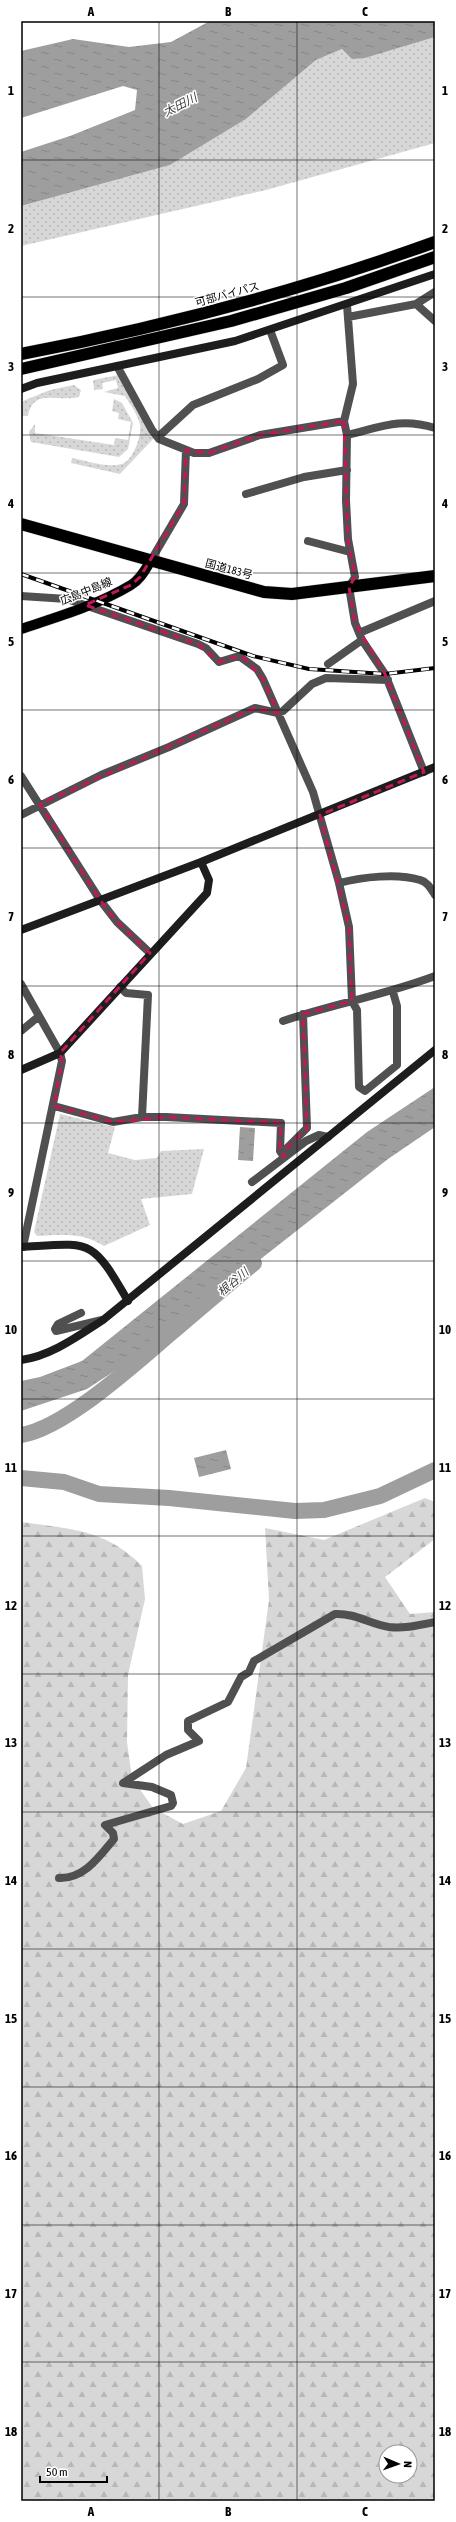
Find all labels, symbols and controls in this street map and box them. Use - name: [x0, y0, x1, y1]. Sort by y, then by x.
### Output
- text: A: [87, 4, 95, 19]
- text: B: [225, 4, 232, 19]
- text: C: [362, 4, 368, 19]
- text: 1: [8, 83, 14, 98]
- text: 1: [442, 83, 448, 98]
- water label: 太田川: [161, 90, 201, 119]
- text: 2: [8, 221, 14, 236]
- text: 2: [442, 221, 448, 236]
- street label: 可部バイパス: [194, 280, 260, 308]
- text: 3: [8, 359, 14, 374]
- text: 3: [442, 359, 448, 374]
- text: 4: [7, 496, 14, 511]
- text: 4: [441, 496, 448, 511]
- street label: 国道183号: [204, 557, 254, 581]
- street label: 広島中島線: [58, 575, 114, 607]
- text: 5: [8, 634, 14, 649]
- text: 5: [442, 634, 448, 649]
- text: 6: [8, 772, 14, 787]
- text: 6: [442, 772, 448, 787]
- text: 7: [8, 909, 14, 924]
- text: 7: [442, 909, 448, 924]
- text: 8: [8, 1047, 14, 1062]
- text: 8: [442, 1047, 448, 1062]
- text: 9: [8, 1185, 14, 1200]
- text: 9: [442, 1185, 448, 1200]
- water label: 根谷川: [215, 1264, 253, 1299]
- text: 10: [5, 1322, 17, 1337]
- text: 10: [439, 1322, 451, 1337]
- text: 11: [5, 1460, 17, 1475]
- text: 11: [439, 1460, 451, 1475]
- text: 12: [5, 1598, 17, 1613]
- text: 12: [439, 1598, 451, 1613]
- text: 13: [5, 1735, 17, 1750]
- text: 13: [439, 1735, 451, 1750]
- text: 14: [5, 1873, 17, 1888]
- text: 14: [439, 1873, 451, 1888]
- text: 15: [5, 2011, 17, 2026]
- text: 15: [439, 2011, 451, 2026]
- text: 16: [5, 2148, 17, 2163]
- text: 16: [439, 2148, 451, 2163]
- text: 17: [5, 2286, 17, 2301]
- text: 17: [439, 2286, 451, 2301]
- text: 18: [5, 2424, 17, 2439]
- text: 18: [439, 2424, 451, 2439]
- north arrow: [378, 2444, 418, 2484]
- scale bar: [40, 2458, 107, 2484]
- text: N: [402, 2461, 414, 2468]
- text: 50 m: [46, 2465, 68, 2479]
- text: A: [87, 2504, 95, 2519]
- text: B: [225, 2504, 232, 2519]
- text: C: [362, 2504, 368, 2519]

